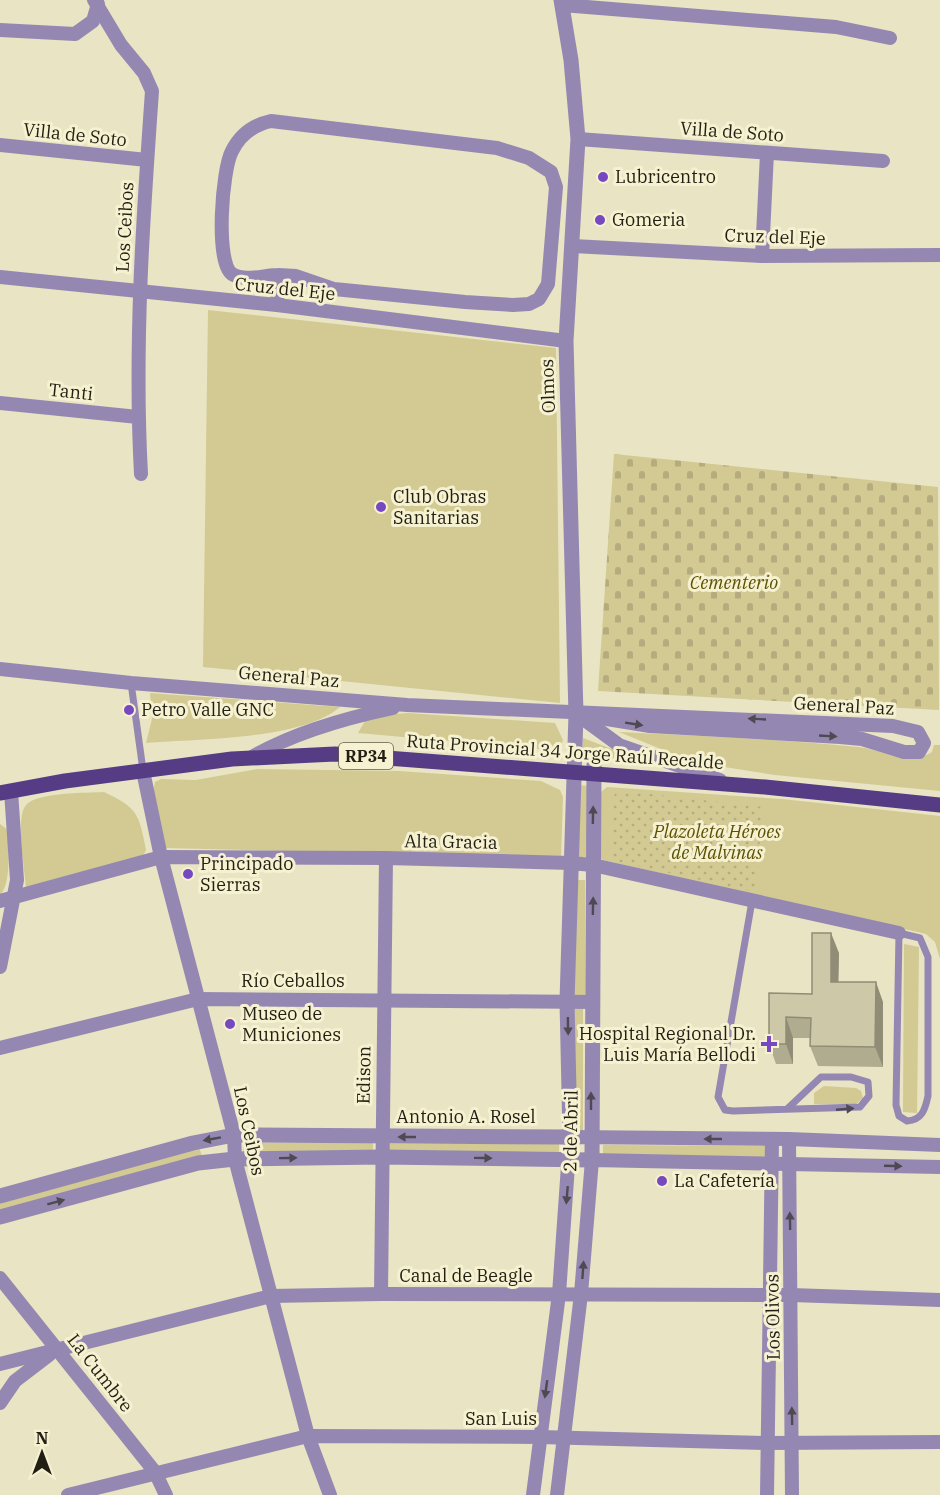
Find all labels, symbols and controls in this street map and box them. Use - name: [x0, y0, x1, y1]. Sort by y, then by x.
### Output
- street label: Villa de Soto: [679, 116, 785, 147]
- street label: Villa de Soto: [22, 118, 128, 151]
- place label: Lubricentro: [615, 165, 716, 188]
- marker: Lubricentro: [596, 170, 610, 184]
- street label: Los Ceibos: [111, 181, 138, 273]
- place label: Gomeria: [612, 208, 686, 231]
- marker: Gomeria: [593, 213, 607, 227]
- street label: Cruz del Eje: [724, 223, 826, 250]
- street label: Cruz del Eje: [234, 272, 336, 305]
- street label: Olmos: [535, 358, 560, 414]
- street label: Tanti: [48, 378, 95, 405]
- place label: Club Obras Sanitarias: [393, 485, 486, 529]
- marker: Club Obras Sanitarias: [374, 500, 388, 514]
- park label: Cementerio: [690, 571, 778, 594]
- street label: General Paz: [238, 661, 340, 692]
- street label: General Paz: [793, 691, 895, 720]
- place label: Petro Valle GNC: [141, 698, 274, 721]
- marker: Petro Valle GNC: [122, 703, 136, 717]
- one-way arrow: [748, 715, 767, 724]
- one-way arrow: [625, 719, 644, 728]
- street label: Ruta Provincial 34 Jorge Raúl Recalde: [406, 729, 725, 774]
- one-way arrow: [819, 732, 838, 741]
- road number: RP34: [339, 743, 393, 769]
- one-way arrow: [589, 805, 598, 824]
- park label: Plazoleta Héroes de Malvinas: [652, 820, 781, 864]
- street label: Alta Gracia: [404, 829, 498, 854]
- place label: Principado Sierras: [200, 852, 293, 896]
- marker: Principado Sierras: [181, 867, 195, 881]
- one-way arrow: [588, 897, 598, 916]
- street label: Río Ceballos: [241, 969, 345, 992]
- place label: Museo de Municiones: [242, 1002, 341, 1046]
- marker: Museo de Municiones: [223, 1017, 237, 1031]
- one-way arrow: [563, 1017, 573, 1036]
- place label: Hospital Regional Dr. Luis María Bellodi: [579, 1022, 756, 1066]
- marker: Hospital Regional Dr. Luis María Bellodi: [760, 1035, 778, 1053]
- street label: Edison: [351, 1046, 376, 1104]
- street label: Los Ceibos: [229, 1084, 270, 1178]
- street label: 2 de Abril: [558, 1090, 583, 1172]
- one-way arrow: [586, 1092, 596, 1111]
- one-way arrow: [836, 1104, 855, 1114]
- street label: Antonio A. Rosel: [396, 1105, 536, 1128]
- one-way arrow: [397, 1132, 416, 1141]
- one-way arrow: [704, 1134, 723, 1144]
- one-way arrow: [203, 1135, 222, 1144]
- one-way arrow: [473, 1153, 492, 1163]
- one-way arrow: [278, 1154, 297, 1163]
- one-way arrow: [884, 1161, 903, 1170]
- place label: La Cafetería: [674, 1169, 775, 1192]
- marker: La Cafetería: [655, 1174, 669, 1188]
- one-way arrow: [562, 1186, 572, 1205]
- one-way arrow: [48, 1197, 66, 1206]
- one-way arrow: [785, 1211, 795, 1230]
- one-way arrow: [578, 1260, 588, 1279]
- street label: Canal de Beagle: [399, 1264, 533, 1287]
- street label: Los Olivos: [760, 1274, 785, 1360]
- street label: La Cumbre: [63, 1329, 138, 1416]
- one-way arrow: [541, 1380, 551, 1399]
- one-way arrow: [787, 1406, 797, 1425]
- street label: San Luis: [465, 1407, 537, 1430]
- north arrow: [12, 1423, 72, 1483]
- text: N: [36, 1428, 48, 1448]

